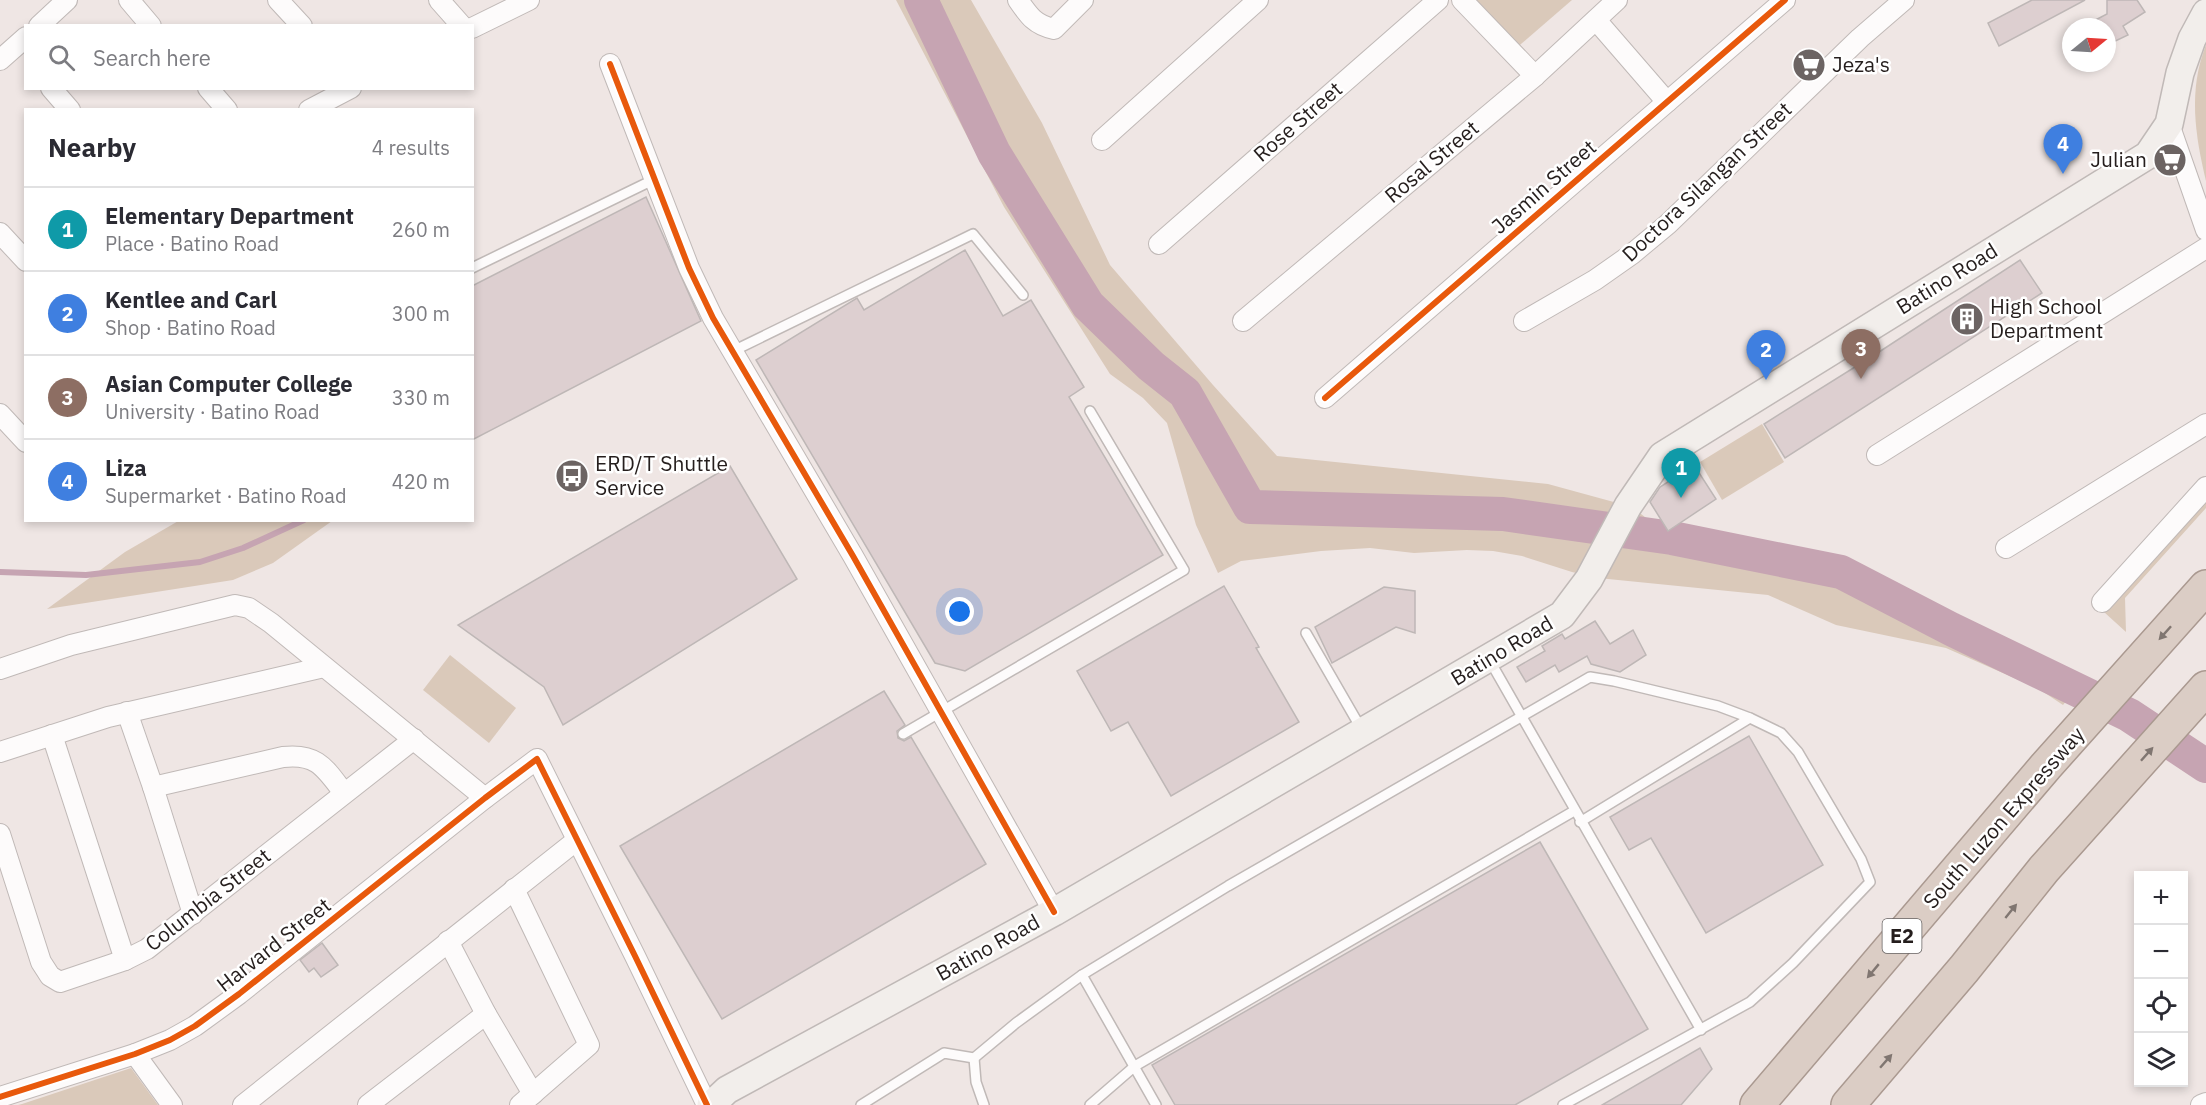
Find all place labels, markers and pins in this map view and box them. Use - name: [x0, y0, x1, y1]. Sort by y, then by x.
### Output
- supermarket icon: Jeza's: [1791, 47, 1827, 83]
- place label: Jeza's: [1832, 50, 1890, 78]
- pin: 4: [2044, 124, 2082, 174]
- supermarket icon: Julian: [2152, 142, 2188, 178]
- place label: Julian: [2090, 145, 2147, 173]
- place label: High School Department: [1990, 292, 2103, 344]
- building icon: High School Department: [1949, 301, 1985, 337]
- pin: 2: [1746, 330, 1786, 380]
- pin: 3: [1842, 330, 1880, 379]
- pin: 1: [1662, 448, 1700, 498]
- place label: ERD/T Shuttle Service: [595, 449, 728, 501]
- bus stop icon: ERD/T Shuttle Service: [554, 458, 590, 494]

